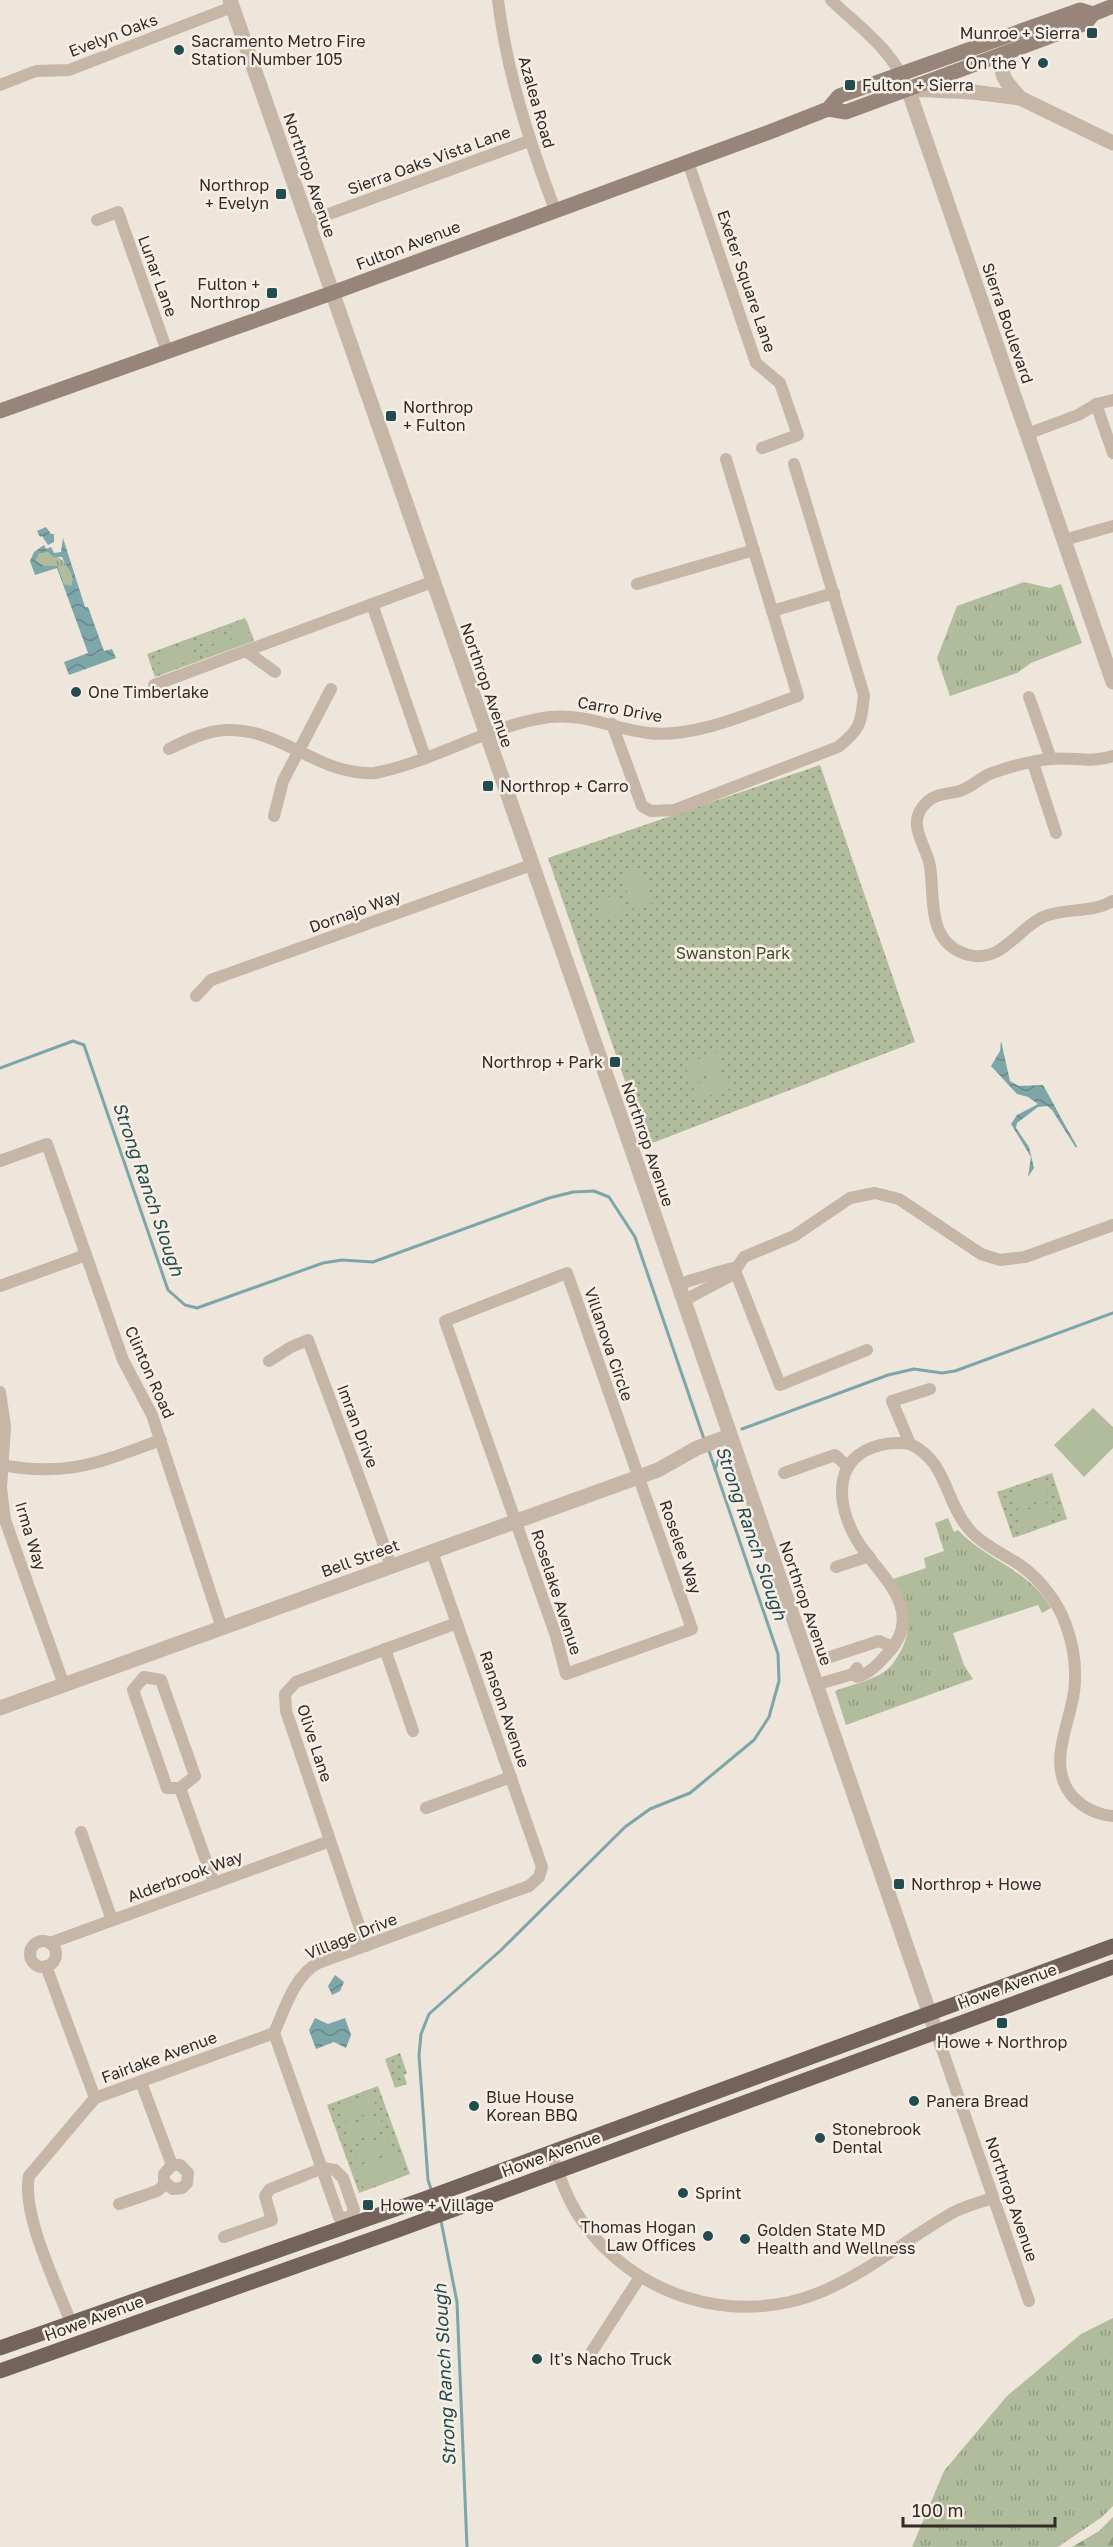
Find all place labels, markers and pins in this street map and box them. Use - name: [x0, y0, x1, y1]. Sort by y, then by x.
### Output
- place label: Munroe + Sierra: [960, 23, 1080, 43]
- marker: Munroe + Sierra: [1085, 26, 1099, 40]
- place label: Sacramento Metro Fire Station Number 105: [191, 31, 366, 69]
- marker: Sacramento Metro Fire Station Number 105: [172, 43, 186, 57]
- place label: On the Y: [966, 53, 1032, 73]
- marker: On the Y: [1036, 56, 1050, 70]
- place label: Fulton + Sierra: [862, 75, 974, 95]
- marker: Fulton + Sierra: [843, 78, 857, 92]
- place label: Northrop + Evelyn: [199, 175, 269, 213]
- marker: Northrop + Evelyn: [274, 187, 288, 201]
- place label: Fulton + Northrop: [190, 274, 260, 312]
- marker: Fulton + Northrop: [265, 286, 279, 300]
- place label: Northrop + Fulton: [403, 397, 473, 435]
- marker: Northrop + Fulton: [384, 409, 398, 423]
- place label: One Timberlake: [88, 682, 209, 702]
- marker: One Timberlake: [69, 685, 83, 699]
- place label: Northrop + Carro: [500, 776, 629, 796]
- marker: Northrop + Carro: [481, 779, 495, 793]
- place label: Northrop + Park: [481, 1052, 603, 1072]
- marker: Northrop + Park: [608, 1055, 622, 1069]
- place label: Northrop + Howe: [911, 1874, 1042, 1894]
- marker: Northrop + Howe: [892, 1877, 906, 1891]
- marker: Howe + Northrop: [995, 2016, 1009, 2030]
- place label: Howe + Northrop: [937, 2032, 1067, 2052]
- place label: Blue House Korean BBQ: [486, 2087, 578, 2125]
- place label: Panera Bread: [926, 2091, 1029, 2111]
- marker: Panera Bread: [907, 2094, 921, 2108]
- marker: Blue House Korean BBQ: [467, 2099, 481, 2113]
- place label: Stonebrook Dental: [832, 2119, 921, 2157]
- marker: Stonebrook Dental: [813, 2131, 827, 2145]
- place label: Sprint: [695, 2183, 742, 2203]
- marker: Sprint: [676, 2186, 690, 2200]
- place label: Howe + Village: [380, 2195, 494, 2215]
- marker: Howe + Village: [361, 2198, 375, 2212]
- place label: Thomas Hogan Law Offices: [580, 2217, 696, 2255]
- place label: Golden State MD Health and Wellness: [757, 2220, 916, 2258]
- marker: Thomas Hogan Law Offices: [701, 2229, 715, 2243]
- marker: Golden State MD Health and Wellness: [738, 2232, 752, 2246]
- place label: It's Nacho Truck: [549, 2349, 672, 2369]
- marker: It's Nacho Truck: [530, 2352, 544, 2366]

